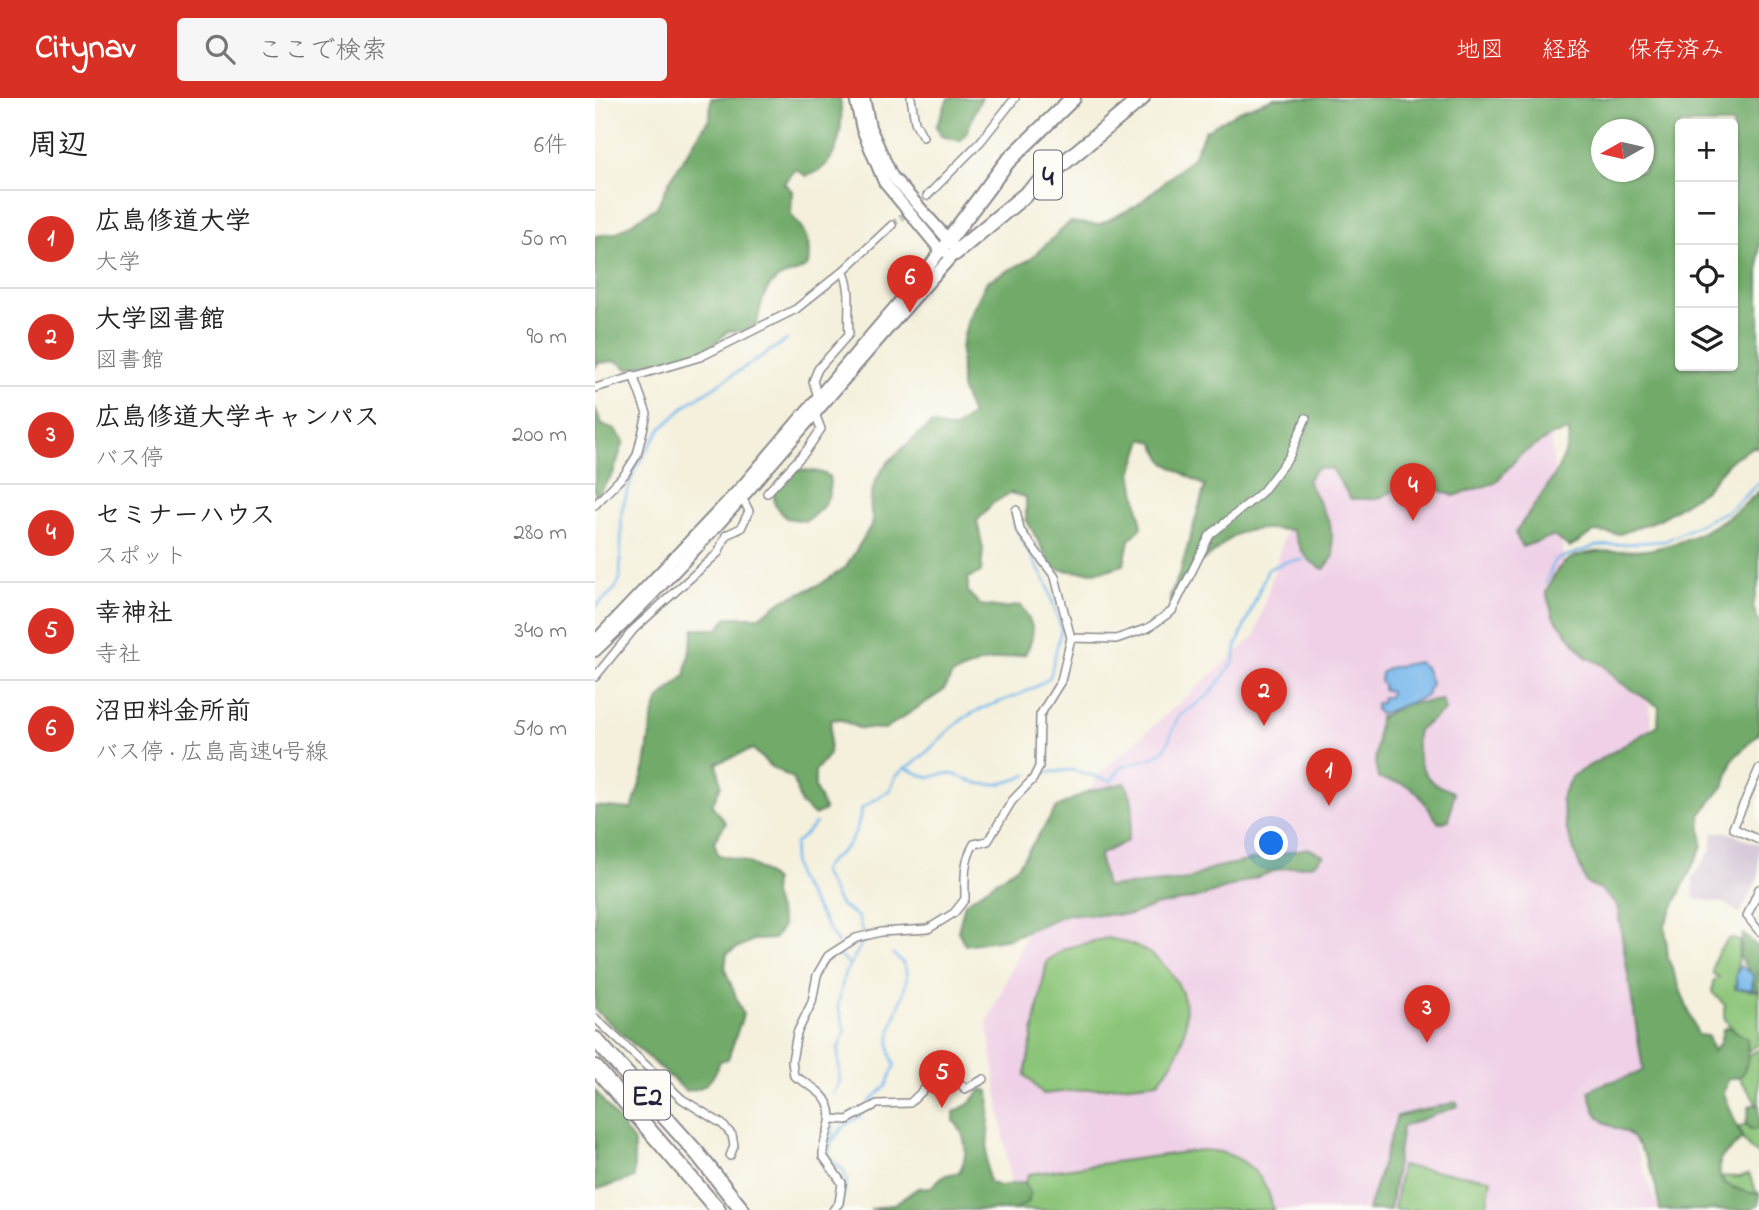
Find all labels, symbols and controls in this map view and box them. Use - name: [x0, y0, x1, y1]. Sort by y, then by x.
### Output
- search box: [177, 18, 667, 81]
- text: Citynav: [35, 25, 135, 73]
- icon: search: [201, 30, 239, 68]
- text: ここで検索: [257, 33, 387, 71]
- text: 地図: [1456, 34, 1504, 69]
- text: 経路: [1542, 34, 1590, 69]
- text: 保存済み: [1628, 34, 1724, 69]
- north arrow: [1591, 119, 1654, 182]
- map controls: [1675, 119, 1738, 371]
- button: +: [1675, 119, 1738, 182]
- text: 周辺: [28, 125, 88, 169]
- text: 6件: [534, 130, 567, 163]
- road number: 4: [1034, 150, 1062, 200]
- button: −: [1675, 182, 1738, 245]
- text: 広島修道大学: [95, 204, 251, 242]
- text: 1: [47, 223, 55, 256]
- text: 50 m: [520, 223, 567, 256]
- button: locate: [1675, 245, 1738, 308]
- text: 大学: [95, 247, 141, 280]
- pin: 6: [887, 255, 933, 313]
- text: 大学図書館: [95, 302, 225, 340]
- button: layers: [1675, 308, 1738, 371]
- text: 2: [45, 321, 57, 354]
- text: 90 m: [527, 321, 567, 354]
- text: 図書館: [95, 345, 164, 378]
- text: 広島修道大学キャンパス: [95, 400, 380, 438]
- text: 3: [46, 419, 56, 452]
- text: 200 m: [512, 419, 567, 452]
- text: バス停: [95, 443, 164, 476]
- pin: 4: [1390, 463, 1436, 521]
- text: セミナーハウス: [95, 498, 275, 536]
- text: 4: [46, 517, 56, 550]
- text: 280 m: [513, 517, 567, 550]
- text: スポット: [95, 541, 187, 574]
- text: 幸神社: [95, 596, 173, 634]
- text: 5: [44, 615, 58, 648]
- text: 340 m: [514, 615, 567, 648]
- text: 寺社: [95, 639, 141, 672]
- pin: 2: [1241, 668, 1287, 726]
- text: 沼田料金所前: [95, 694, 251, 732]
- text: 6: [46, 713, 56, 746]
- text: 510 m: [513, 713, 567, 746]
- text: バス停 · 広島高速4号線: [95, 737, 328, 770]
- pin: 1: [1306, 748, 1352, 806]
- your location: [1254, 826, 1288, 860]
- pin: 3: [1404, 985, 1450, 1043]
- pin: 5: [919, 1050, 965, 1108]
- road number: E2: [624, 1070, 670, 1119]

